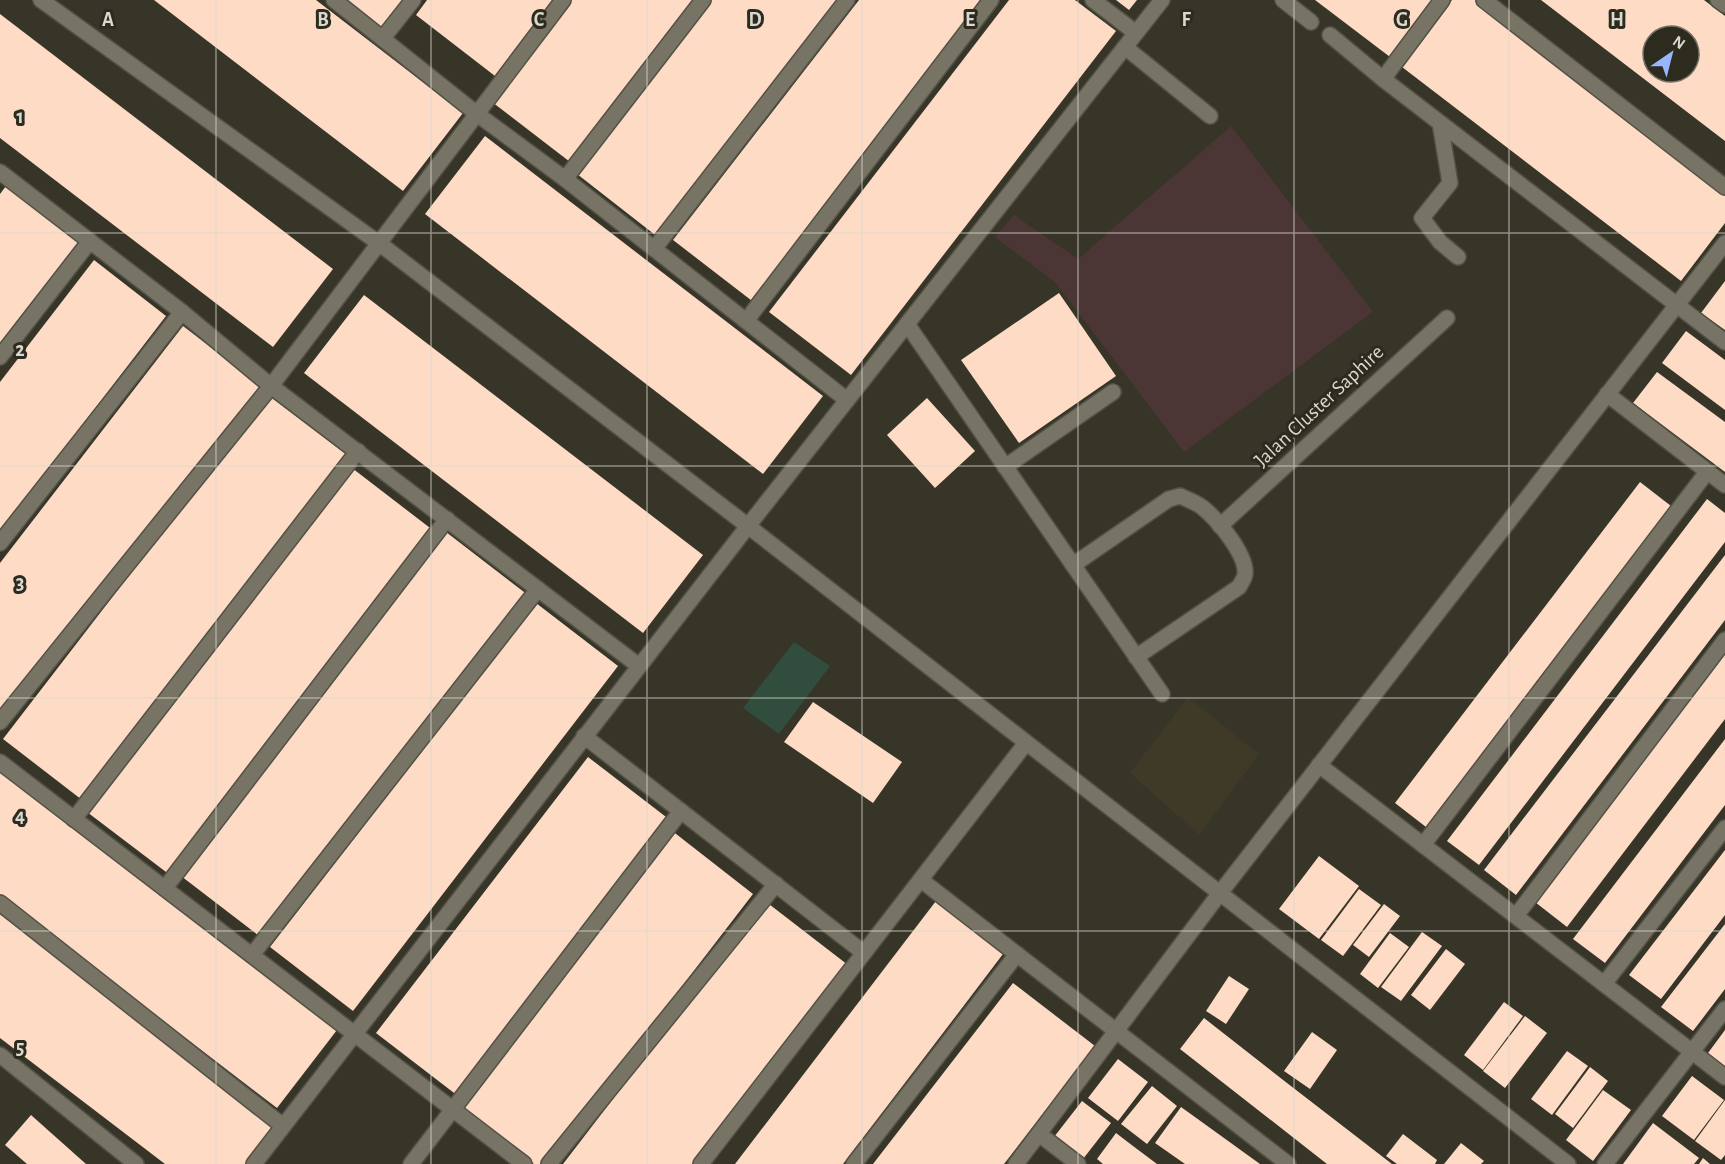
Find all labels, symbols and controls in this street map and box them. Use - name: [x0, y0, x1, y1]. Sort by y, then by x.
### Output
- text: A: [102, 10, 114, 30]
- text: B: [317, 10, 329, 30]
- text: C: [534, 10, 545, 30]
- text: D: [748, 10, 762, 30]
- text: E: [965, 10, 975, 30]
- text: F: [1181, 10, 1191, 30]
- text: G: [1396, 10, 1408, 30]
- text: H: [1610, 10, 1624, 30]
- north arrow: [1641, 24, 1701, 84]
- text: N: [1670, 33, 1688, 52]
- text: 1: [16, 107, 24, 127]
- text: 2: [15, 340, 25, 360]
- street label: Jalan Cluster Saphire: [1250, 341, 1388, 471]
- text: 3: [16, 573, 24, 593]
- text: 4: [15, 806, 25, 826]
- text: 5: [16, 1038, 24, 1058]

